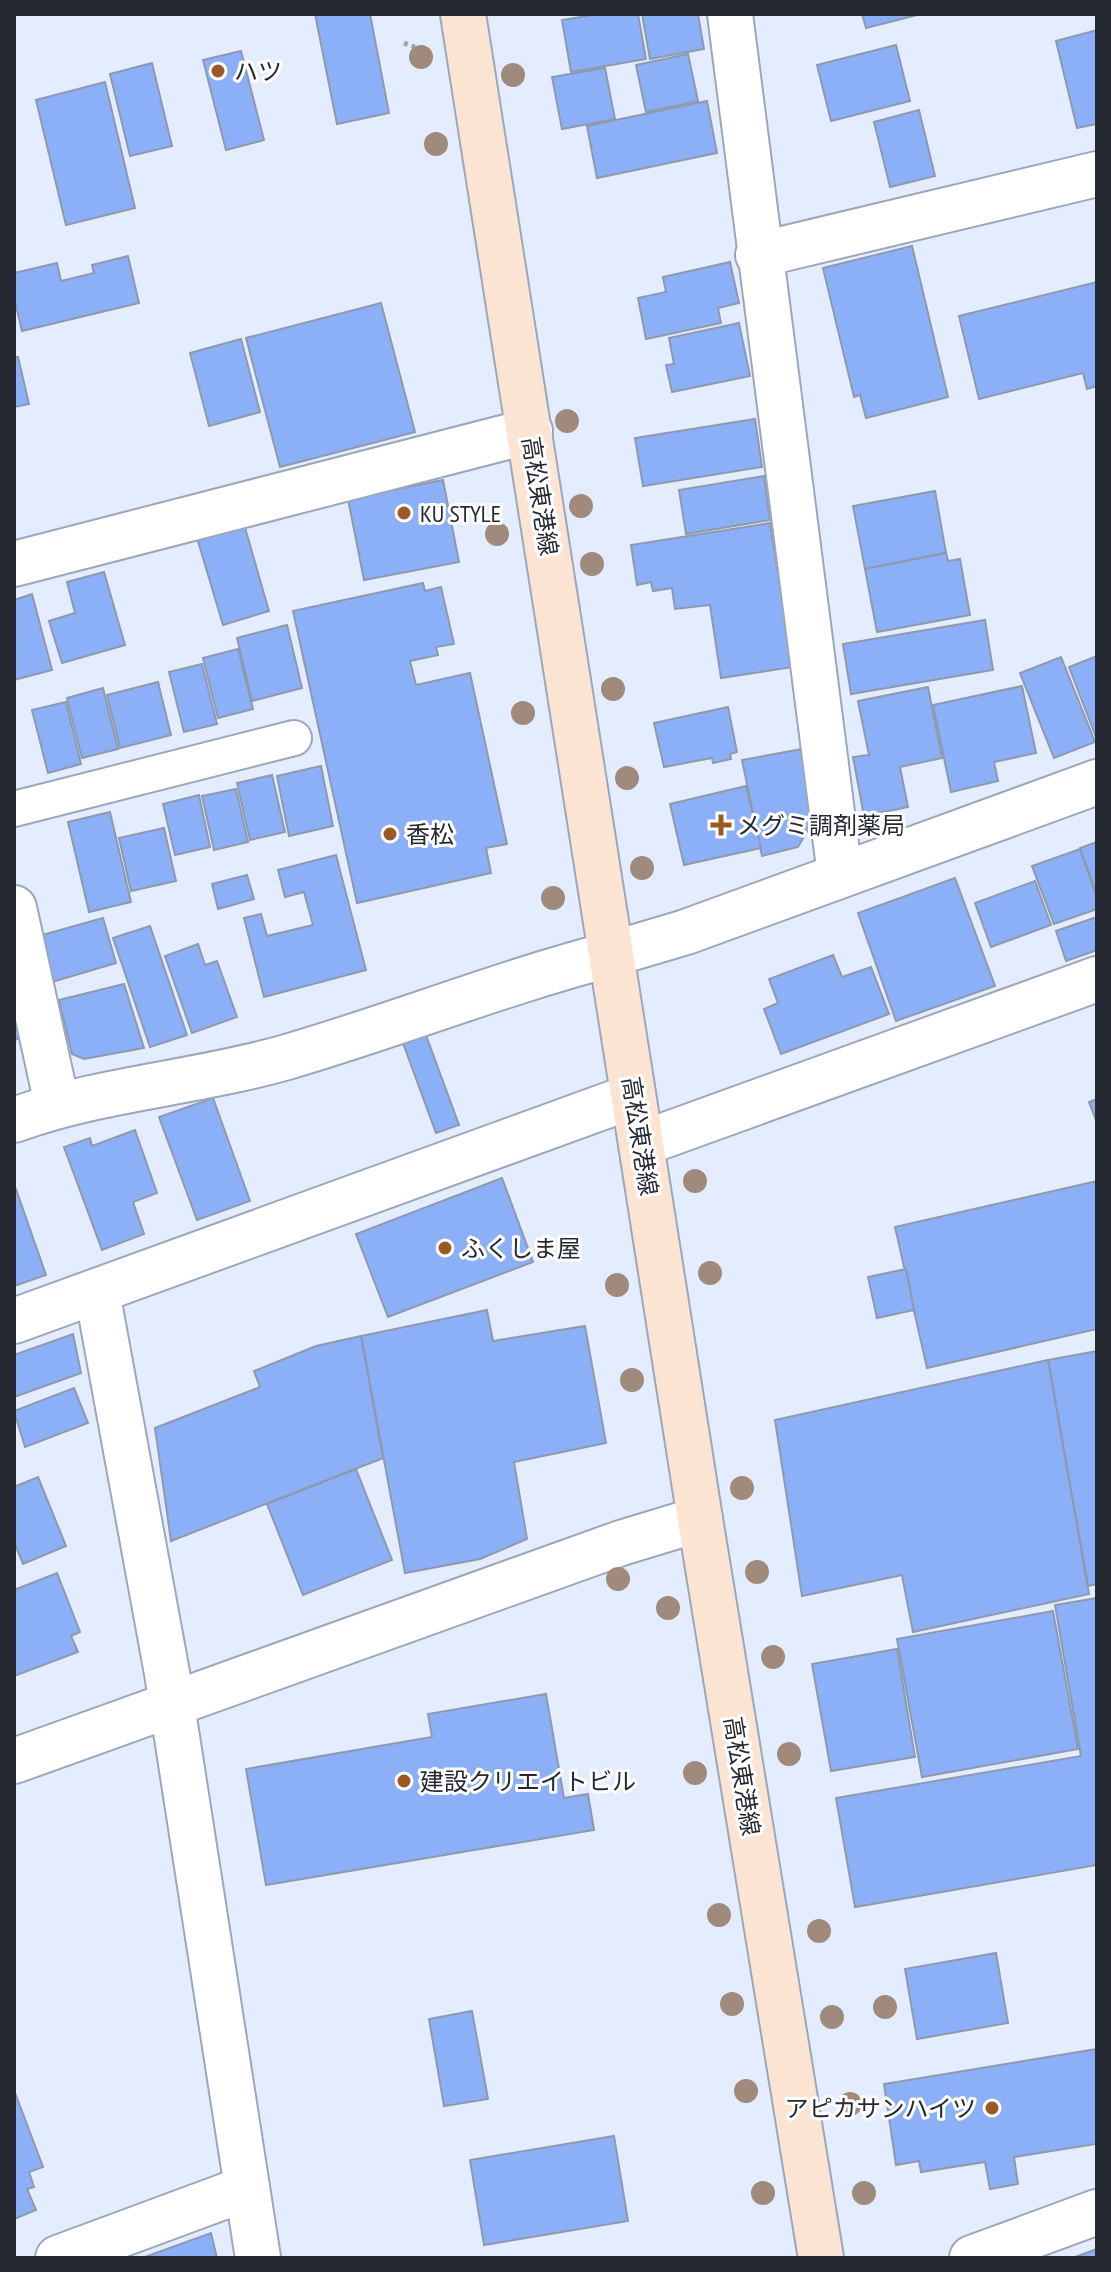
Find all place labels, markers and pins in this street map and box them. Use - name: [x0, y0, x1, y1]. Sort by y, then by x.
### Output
- place label: ハツ: [234, 56, 282, 87]
- marker: ハツ: [209, 62, 227, 80]
- place label: KU STYLE: [420, 498, 501, 529]
- marker: KU STYLE: [395, 504, 413, 522]
- place label: メグミ調剤薬局: [737, 810, 905, 841]
- marker: メグミ調剤薬局: [712, 816, 730, 834]
- place label: 香松: [406, 819, 454, 850]
- marker: 香松: [381, 825, 399, 843]
- place label: ふくしま屋: [461, 1233, 581, 1264]
- marker: ふくしま屋: [436, 1239, 454, 1257]
- place label: 建設クリエイトビル: [420, 1766, 636, 1797]
- marker: 建設クリエイトビル: [395, 1772, 413, 1790]
- place label: アピカサンハイツ: [784, 2093, 976, 2124]
- marker: アピカサンハイツ: [983, 2099, 1001, 2117]

